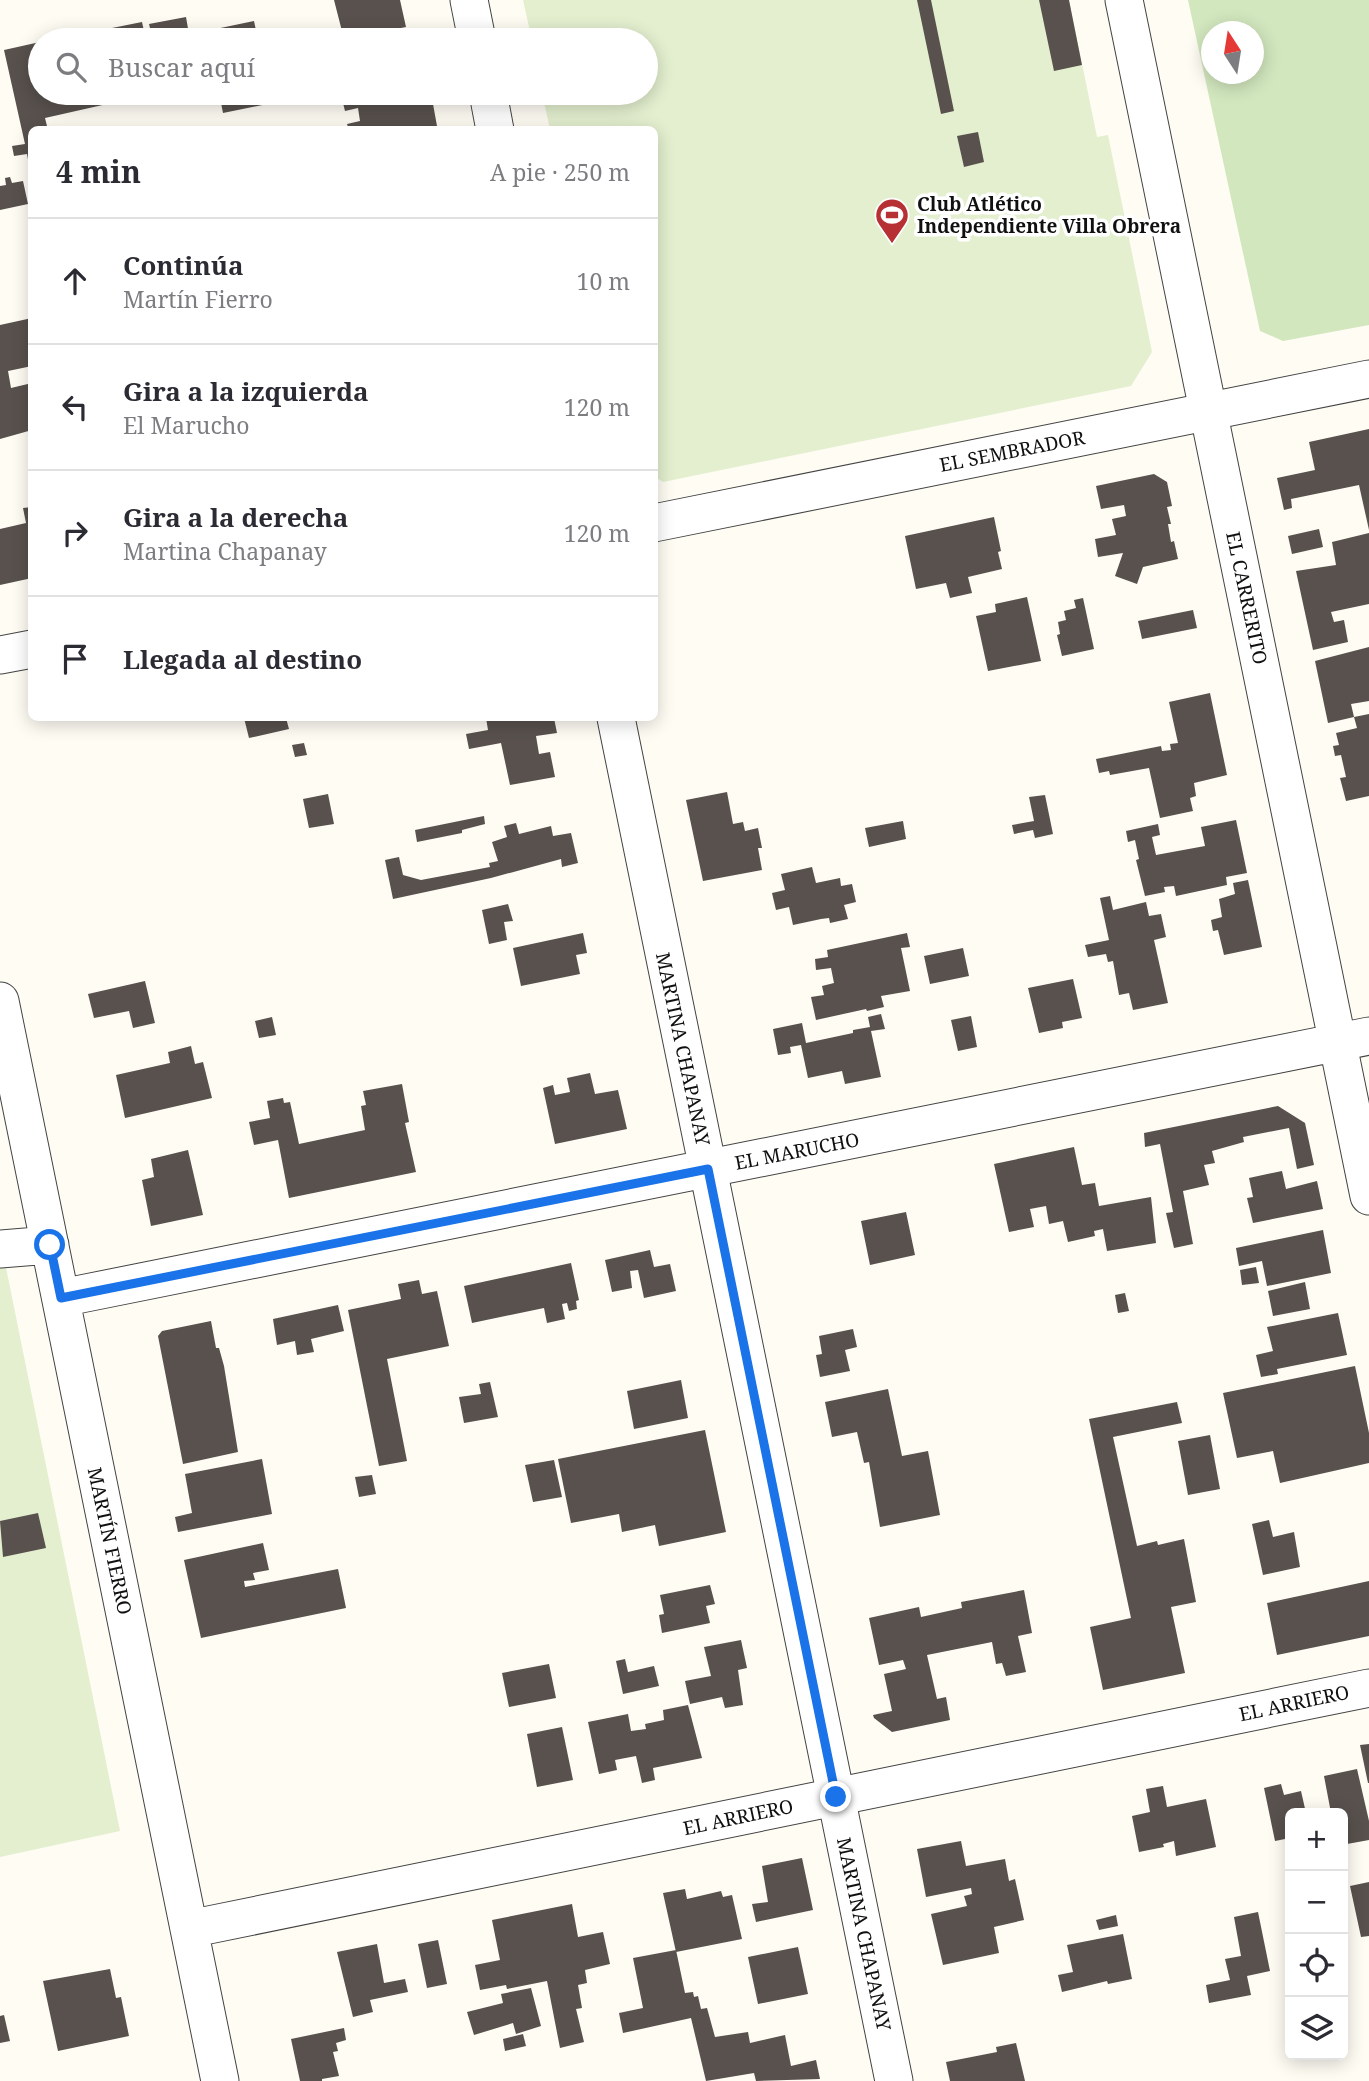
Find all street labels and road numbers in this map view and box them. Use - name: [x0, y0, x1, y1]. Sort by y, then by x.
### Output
- street label: EL SEMBRADOR: [937, 424, 1087, 478]
- street label: EL CARRERITO: [1220, 529, 1274, 667]
- street label: MARTINA CHAPANAY: [650, 950, 716, 1148]
- street label: EL MARUCHO: [732, 1126, 862, 1176]
- street label: MARTÍN FIERRO: [82, 1465, 138, 1617]
- street label: EL ARRIERO: [1237, 1679, 1351, 1727]
- street label: EL ARRIERO: [681, 1793, 795, 1841]
- street label: MARTINA CHAPANAY: [831, 1835, 897, 2033]

